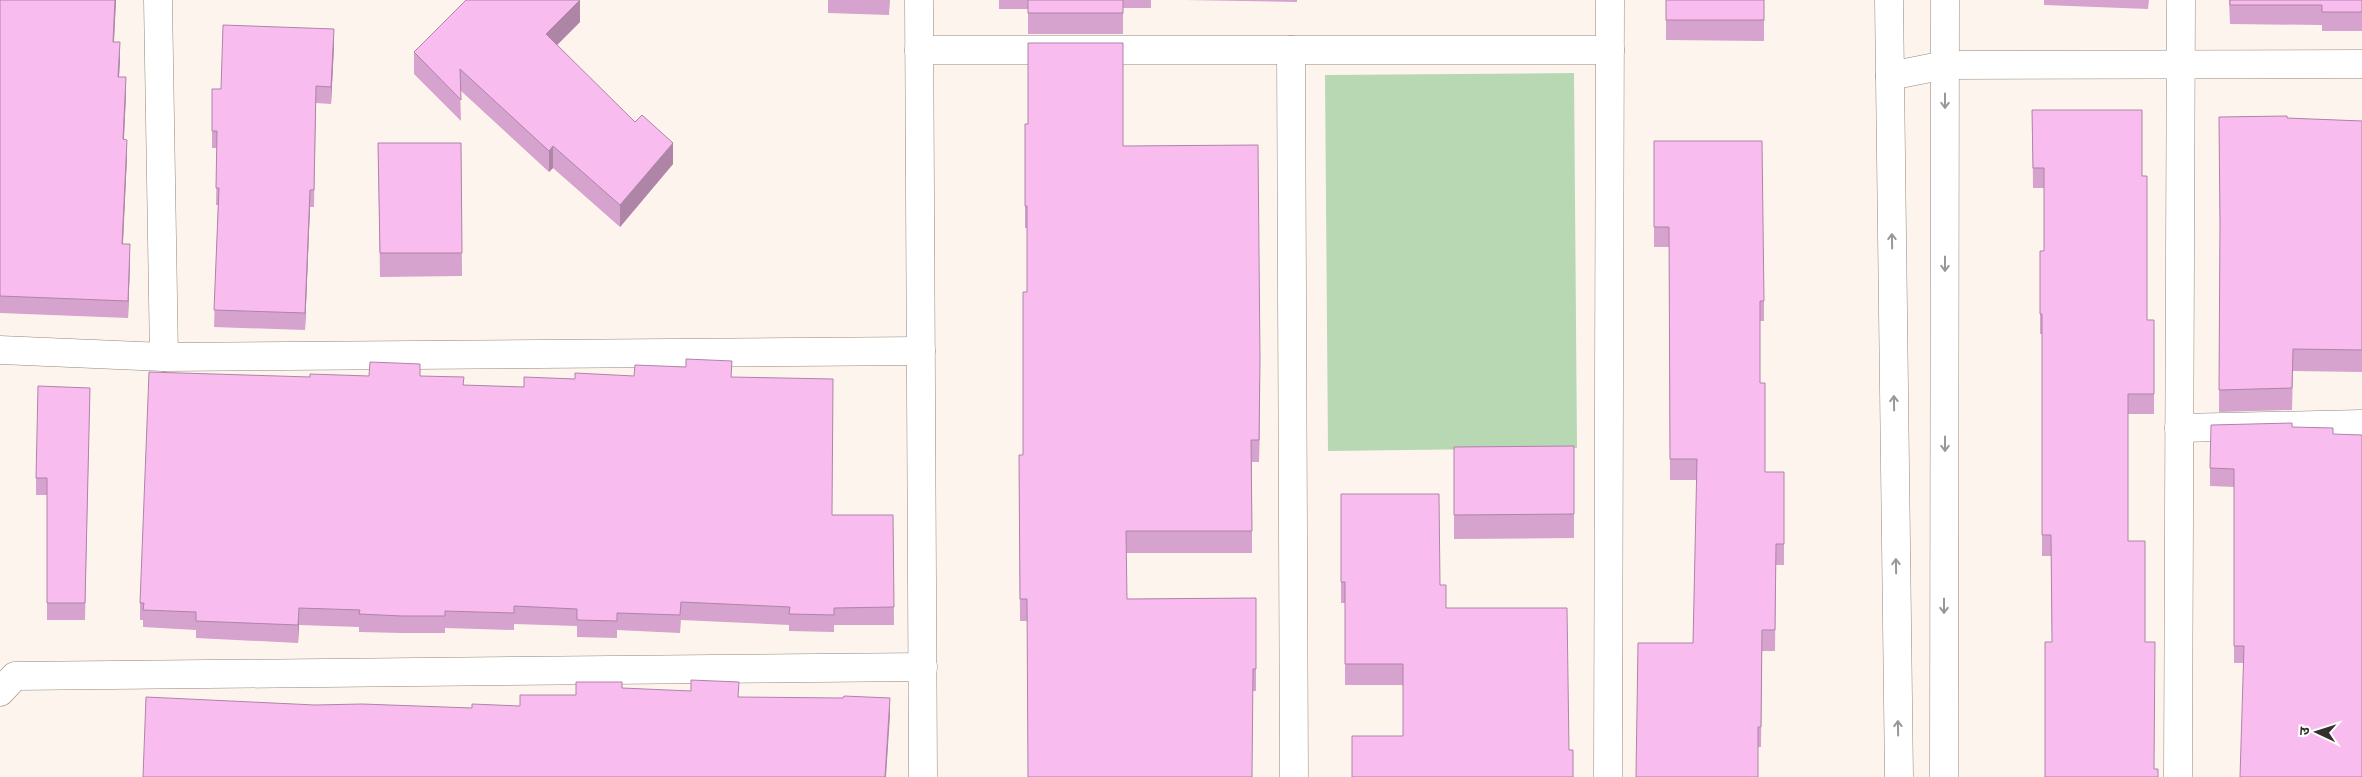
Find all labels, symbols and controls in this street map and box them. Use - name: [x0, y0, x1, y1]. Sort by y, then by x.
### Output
- one-way arrow: [1940, 92, 1950, 109]
- one-way arrow: [1887, 233, 1897, 250]
- one-way arrow: [1940, 255, 1950, 271]
- one-way arrow: [1889, 396, 1899, 412]
- one-way arrow: [1940, 435, 1950, 451]
- one-way arrow: [1891, 558, 1901, 574]
- one-way arrow: [1940, 598, 1949, 614]
- north arrow: [2292, 707, 2342, 757]
- one-way arrow: [1893, 721, 1903, 737]
- text: उ: [2296, 726, 2313, 736]

